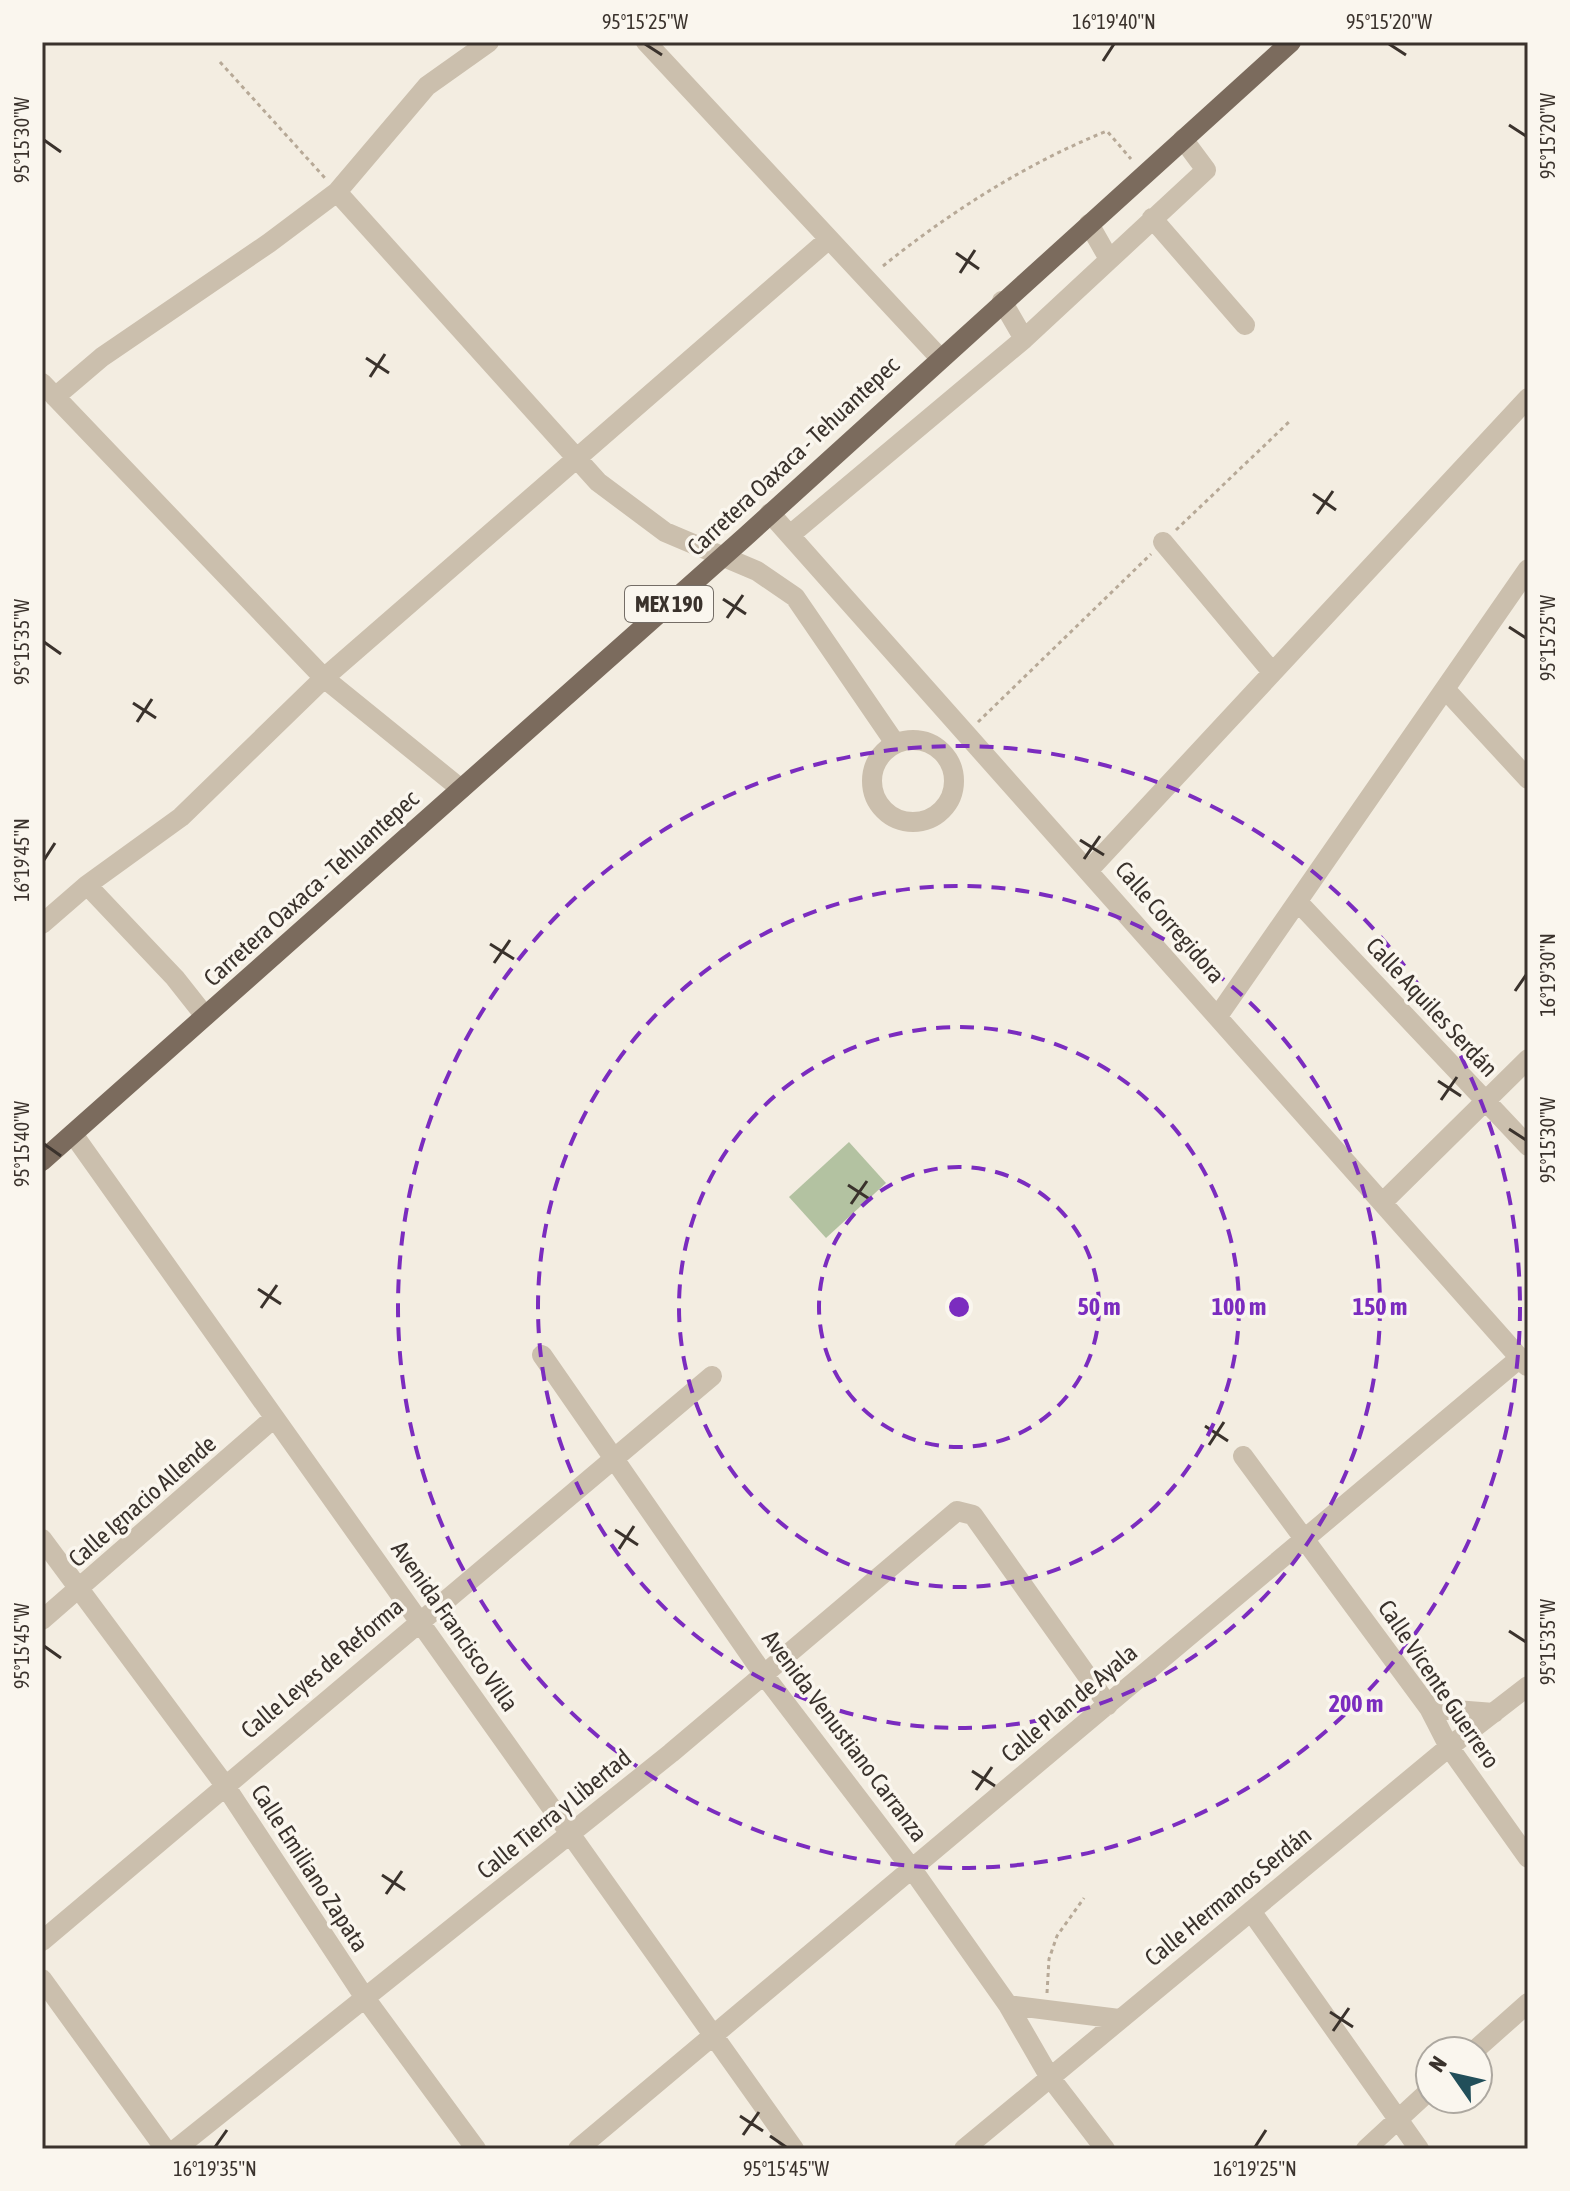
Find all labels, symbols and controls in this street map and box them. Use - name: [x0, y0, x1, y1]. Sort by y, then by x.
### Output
- text: 95°15'25"W: [602, 10, 689, 33]
- text: 16°19'40"N: [1072, 10, 1156, 33]
- text: 95°15'20"W: [1346, 10, 1433, 33]
- text: 95°15'20"W: [1536, 92, 1559, 179]
- text: 95°15'30"W: [10, 96, 33, 183]
- street label: Carretera Oaxaca - Tehuantepec: [682, 351, 904, 561]
- road number: MEX 190: [625, 586, 713, 622]
- text: 95°15'25"W: [1536, 594, 1559, 681]
- text: 95°15'35"W: [10, 598, 33, 685]
- street label: Carretera Oaxaca - Tehuantepec: [198, 785, 424, 991]
- text: 16°19'45"N: [10, 818, 33, 902]
- street label: Calle Corregidora: [1110, 856, 1230, 988]
- street label: Calle Aquiles Serdán: [1361, 932, 1503, 1082]
- text: 16°19'30"N: [1536, 933, 1559, 1017]
- text: 95°15'30"W: [1536, 1096, 1559, 1183]
- text: 95°15'40"W: [10, 1100, 33, 1187]
- centre of rings: [945, 1293, 973, 1321]
- text: 50 m: [1077, 1293, 1121, 1320]
- text: 100 m: [1212, 1293, 1266, 1320]
- text: 150 m: [1353, 1293, 1407, 1320]
- street label: Calle Ignacio Allende: [63, 1430, 221, 1572]
- street label: Avenida Francisco Villa: [386, 1536, 524, 1716]
- street label: Calle Leyes de Reforma: [236, 1592, 408, 1744]
- street label: Calle Vicente Guerrero: [1373, 1595, 1505, 1773]
- text: 95°15'35"W: [1536, 1598, 1559, 1685]
- text: 95°15'45"W: [10, 1602, 33, 1689]
- street label: Avenida Venustiano Carranza: [757, 1625, 933, 1847]
- street label: Calle Plan de Ayala: [996, 1639, 1142, 1767]
- text: 200 m: [1329, 1690, 1383, 1717]
- street label: Calle Tierra y Libertad: [472, 1744, 636, 1884]
- street label: Calle Emiliano Zapata: [246, 1780, 374, 1956]
- street label: Calle Hermanos Serdán: [1139, 1821, 1317, 1971]
- north arrow: [1414, 2035, 1494, 2115]
- text: N: [1423, 2051, 1452, 2076]
- text: 16°19'35"N: [173, 2157, 257, 2180]
- text: 95°15'45"W: [743, 2157, 830, 2180]
- text: 16°19'25"N: [1213, 2157, 1297, 2180]

